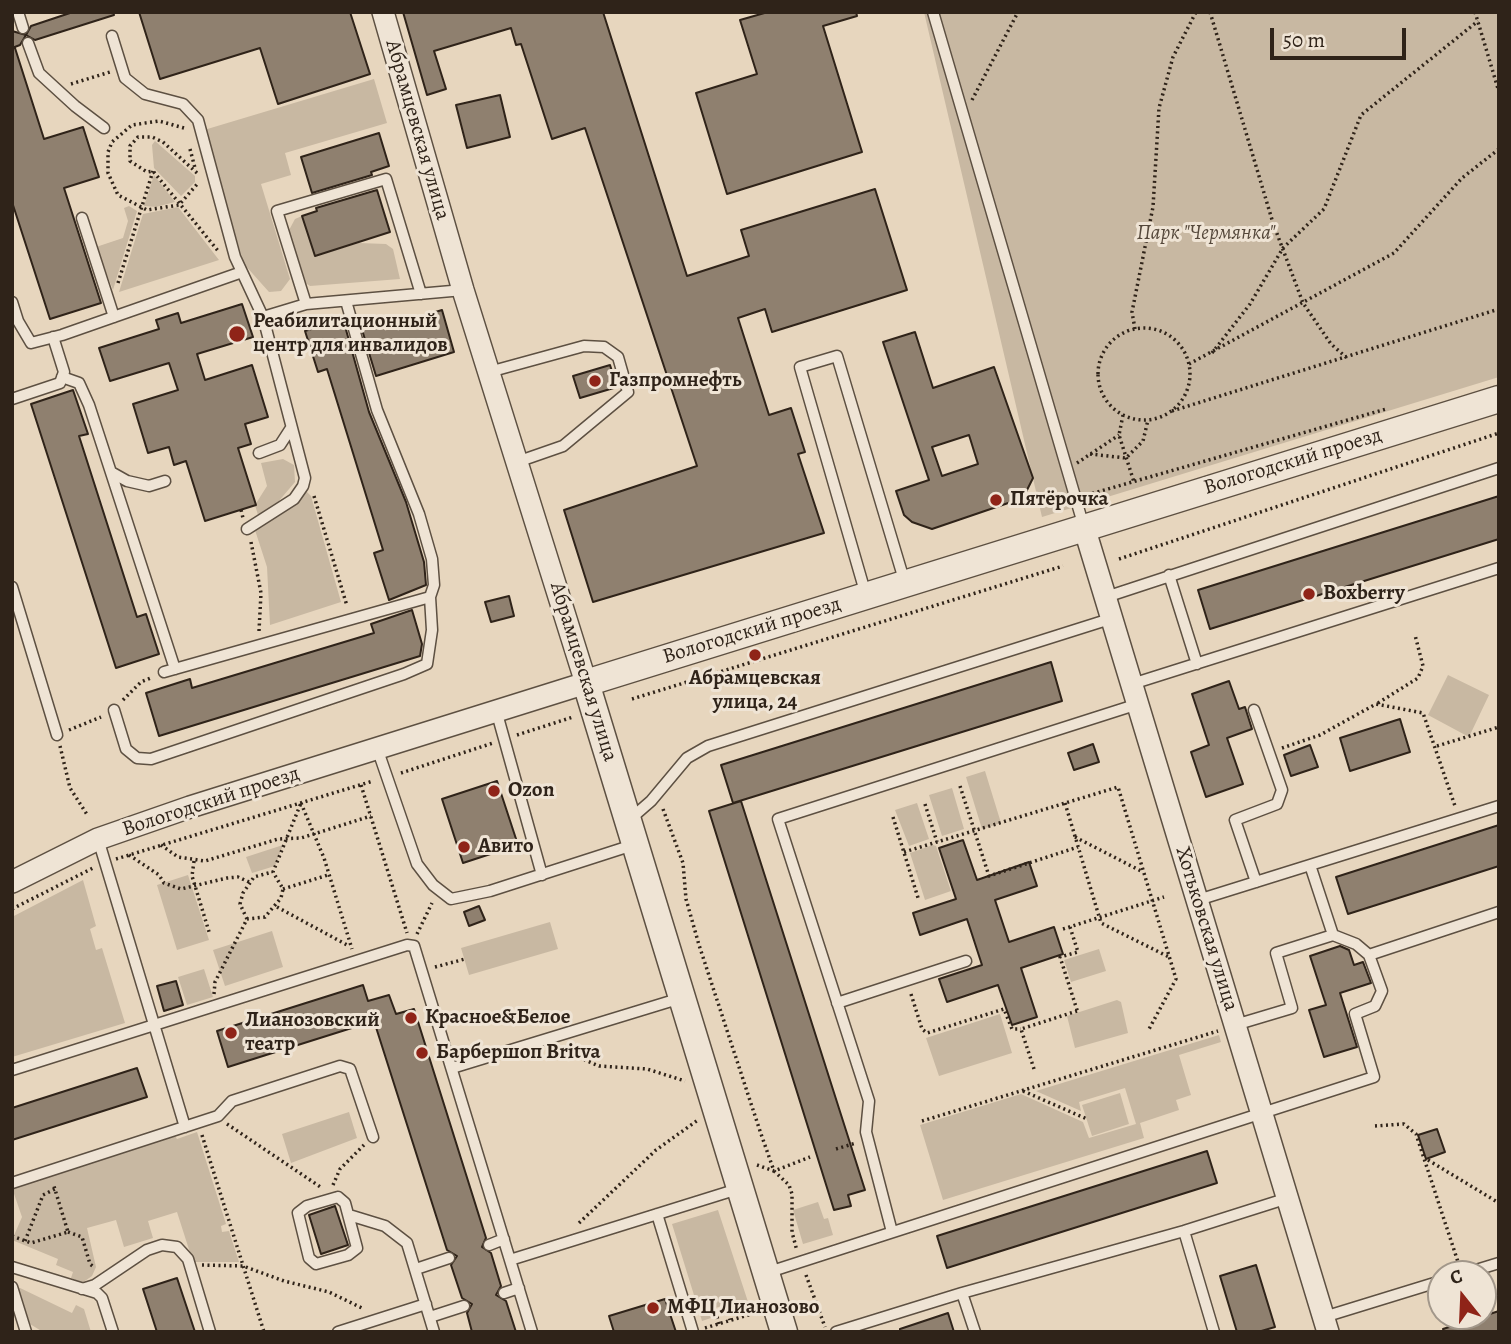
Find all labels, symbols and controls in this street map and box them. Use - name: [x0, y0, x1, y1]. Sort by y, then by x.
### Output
- scale bar: [1273, 14, 1410, 58]
- text: 50 m: [1283, 26, 1325, 54]
- street label: Абрамцевская улица: [379, 37, 455, 223]
- park label: Парк "Чермянка": [1137, 221, 1275, 247]
- place label: Реабилитационный центр для инвалидов: [253, 309, 448, 359]
- marker: Реабилитационный центр для инвалидов: [227, 324, 247, 344]
- place label: Газпромнефть: [609, 368, 741, 394]
- marker: Газпромнефть: [587, 373, 603, 389]
- street label: Вологодский проезд: [1201, 423, 1385, 501]
- place label: Пятёрочка: [1010, 487, 1108, 513]
- marker: Пятёрочка: [988, 492, 1004, 508]
- street label: Абрамцевская улица: [544, 579, 622, 765]
- place label: Boxberry: [1323, 581, 1405, 607]
- marker: Boxberry: [1301, 586, 1317, 602]
- street label: Вологодский проезд: [660, 592, 844, 670]
- marker: Абрамцевская улица, 24: [747, 647, 763, 663]
- place label: Абрамцевская улица, 24: [689, 666, 821, 716]
- street label: Вологодский проезд: [119, 761, 303, 843]
- place label: Ozon: [508, 778, 554, 804]
- marker: Ozon: [486, 783, 502, 799]
- place label: Авито: [478, 834, 534, 860]
- marker: Авито: [456, 839, 472, 855]
- street label: Хотьковская улица: [1169, 844, 1243, 1014]
- place label: Красное&Белое: [425, 1005, 570, 1031]
- place label: Лианозовский театр: [245, 1008, 380, 1058]
- marker: Красное&Белое: [403, 1010, 419, 1026]
- marker: Лианозовский театр: [223, 1025, 239, 1041]
- place label: Барбершоп Britva: [436, 1040, 601, 1066]
- marker: Барбершоп Britva: [414, 1045, 430, 1061]
- north arrow: [1427, 1260, 1497, 1330]
- text: С: [1447, 1263, 1466, 1291]
- place label: МФЦ Лианозово: [667, 1295, 819, 1321]
- marker: МФЦ Лианозово: [645, 1300, 661, 1316]

